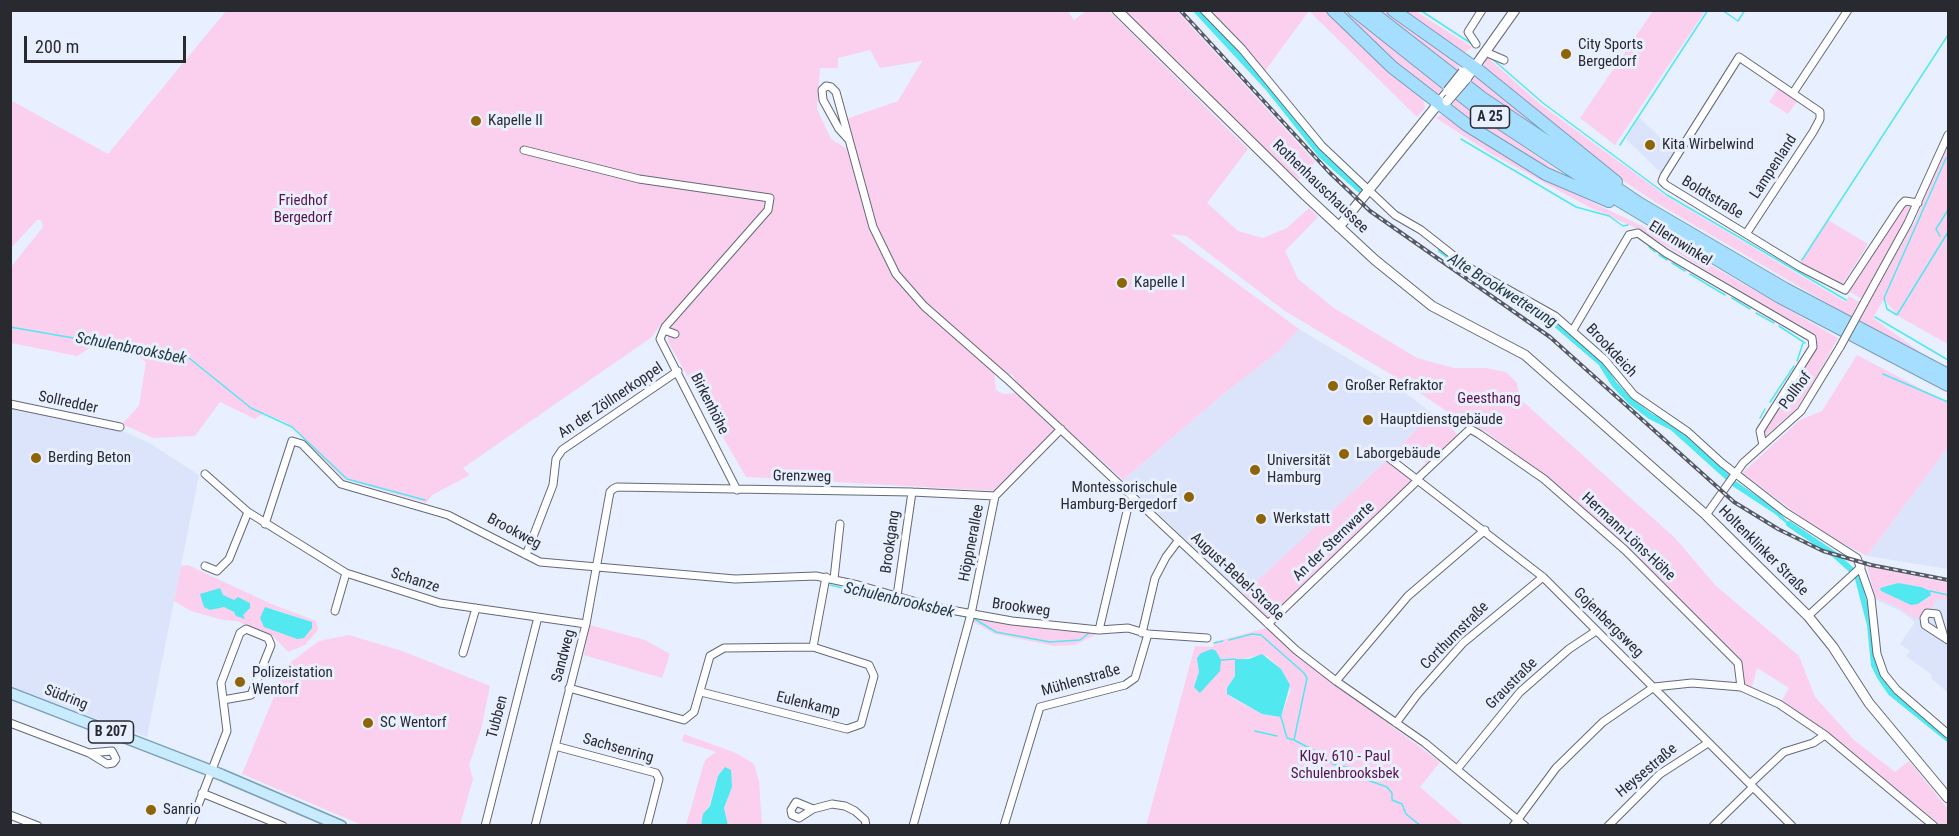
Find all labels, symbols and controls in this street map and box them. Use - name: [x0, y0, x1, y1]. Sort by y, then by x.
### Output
- scale bar: [27, 24, 189, 62]
- text: 200 m: [35, 36, 79, 57]
- place label: City Sports Bergedorf: [1578, 36, 1643, 71]
- marker: City Sports Bergedorf: [1559, 47, 1573, 61]
- road number: A 25: [1470, 106, 1510, 128]
- place label: Kapelle II: [488, 112, 543, 130]
- marker: Kapelle II: [469, 114, 483, 128]
- street label: Lampenland: [1747, 132, 1801, 202]
- place label: Kita Wirbelwind: [1662, 136, 1754, 154]
- street label: Rothenhauschaussee: [1268, 137, 1372, 237]
- marker: Kita Wirbelwind: [1643, 138, 1657, 152]
- street label: Boldtstraße: [1678, 173, 1746, 223]
- park label: Friedhof Bergedorf: [274, 192, 332, 227]
- street label: Ellernwinkel: [1645, 218, 1715, 270]
- water label: Alte Brookwetterung: [1444, 250, 1560, 332]
- place label: Kapelle I: [1134, 274, 1185, 292]
- marker: Kapelle I: [1115, 276, 1129, 290]
- street label: Brookdeich: [1582, 321, 1640, 381]
- water label: Schulenbrooksbek: [74, 329, 188, 369]
- street label: An der Zöllnerkoppel: [555, 359, 667, 443]
- street label: Pollhof: [1776, 369, 1816, 413]
- street label: Birkenhöhe: [686, 370, 732, 438]
- place label: Großer Refraktor: [1345, 377, 1443, 395]
- marker: Großer Refraktor: [1326, 379, 1340, 393]
- street label: Sollredder: [37, 388, 99, 418]
- park label: Geesthang: [1457, 390, 1521, 408]
- place label: Hauptdienstgebäude: [1380, 411, 1503, 429]
- marker: Hauptdienstgebäude: [1361, 413, 1375, 427]
- place label: Laborgebäude: [1356, 445, 1440, 463]
- marker: Laborgebäude: [1337, 447, 1351, 461]
- place label: Berding Beton: [48, 449, 131, 467]
- marker: Berding Beton: [29, 451, 43, 465]
- place label: Universität Hamburg: [1267, 452, 1330, 487]
- marker: Universität Hamburg: [1248, 463, 1262, 477]
- street label: Grenzweg: [773, 467, 831, 487]
- place label: Montessorischule Hamburg-Bergedorf: [1061, 479, 1177, 514]
- street label: Hermann-Löns-Höhe: [1578, 489, 1678, 585]
- marker: Montessorischule Hamburg-Bergedorf: [1182, 490, 1196, 504]
- street label: An der Sternwarte: [1290, 499, 1378, 585]
- street label: Holtenklinker Straße: [1714, 502, 1812, 600]
- street label: Höppnerallee: [956, 503, 988, 583]
- street label: Brookgang: [878, 509, 904, 575]
- street label: Brookweg: [484, 510, 544, 554]
- place label: Werkstatt: [1273, 510, 1330, 528]
- marker: Werkstatt: [1254, 512, 1268, 526]
- street label: August-Bebel-Straße: [1187, 529, 1287, 625]
- street label: Schanze: [388, 565, 442, 597]
- water label: Schulenbrooksbek: [842, 579, 956, 623]
- street label: Gojenbergsweg: [1569, 584, 1647, 662]
- street label: Brookweg: [991, 595, 1051, 621]
- street label: Corthumstraße: [1417, 598, 1493, 674]
- street label: Sandweg: [548, 628, 580, 684]
- street label: Graustraße: [1483, 655, 1541, 713]
- street label: Mühlenstraße: [1040, 661, 1122, 701]
- place label: Polizeistation Wentorf: [252, 664, 333, 699]
- marker: Polizeistation Wentorf: [233, 675, 247, 689]
- street label: Südring: [42, 682, 90, 714]
- street label: Eulenkamp: [774, 688, 842, 722]
- street label: Tubben: [484, 694, 512, 740]
- place label: SC Wentorf: [380, 714, 446, 732]
- marker: SC Wentorf: [361, 716, 375, 730]
- road number: B 207: [88, 721, 134, 743]
- street label: Sachsenring: [580, 730, 656, 768]
- street label: Heysestraße: [1613, 740, 1681, 802]
- park label: Klgv. 610 - Paul Schulenbrooksbek: [1291, 748, 1399, 783]
- place label: Sanrio: [163, 801, 201, 819]
- marker: Sanrio: [144, 803, 158, 817]

